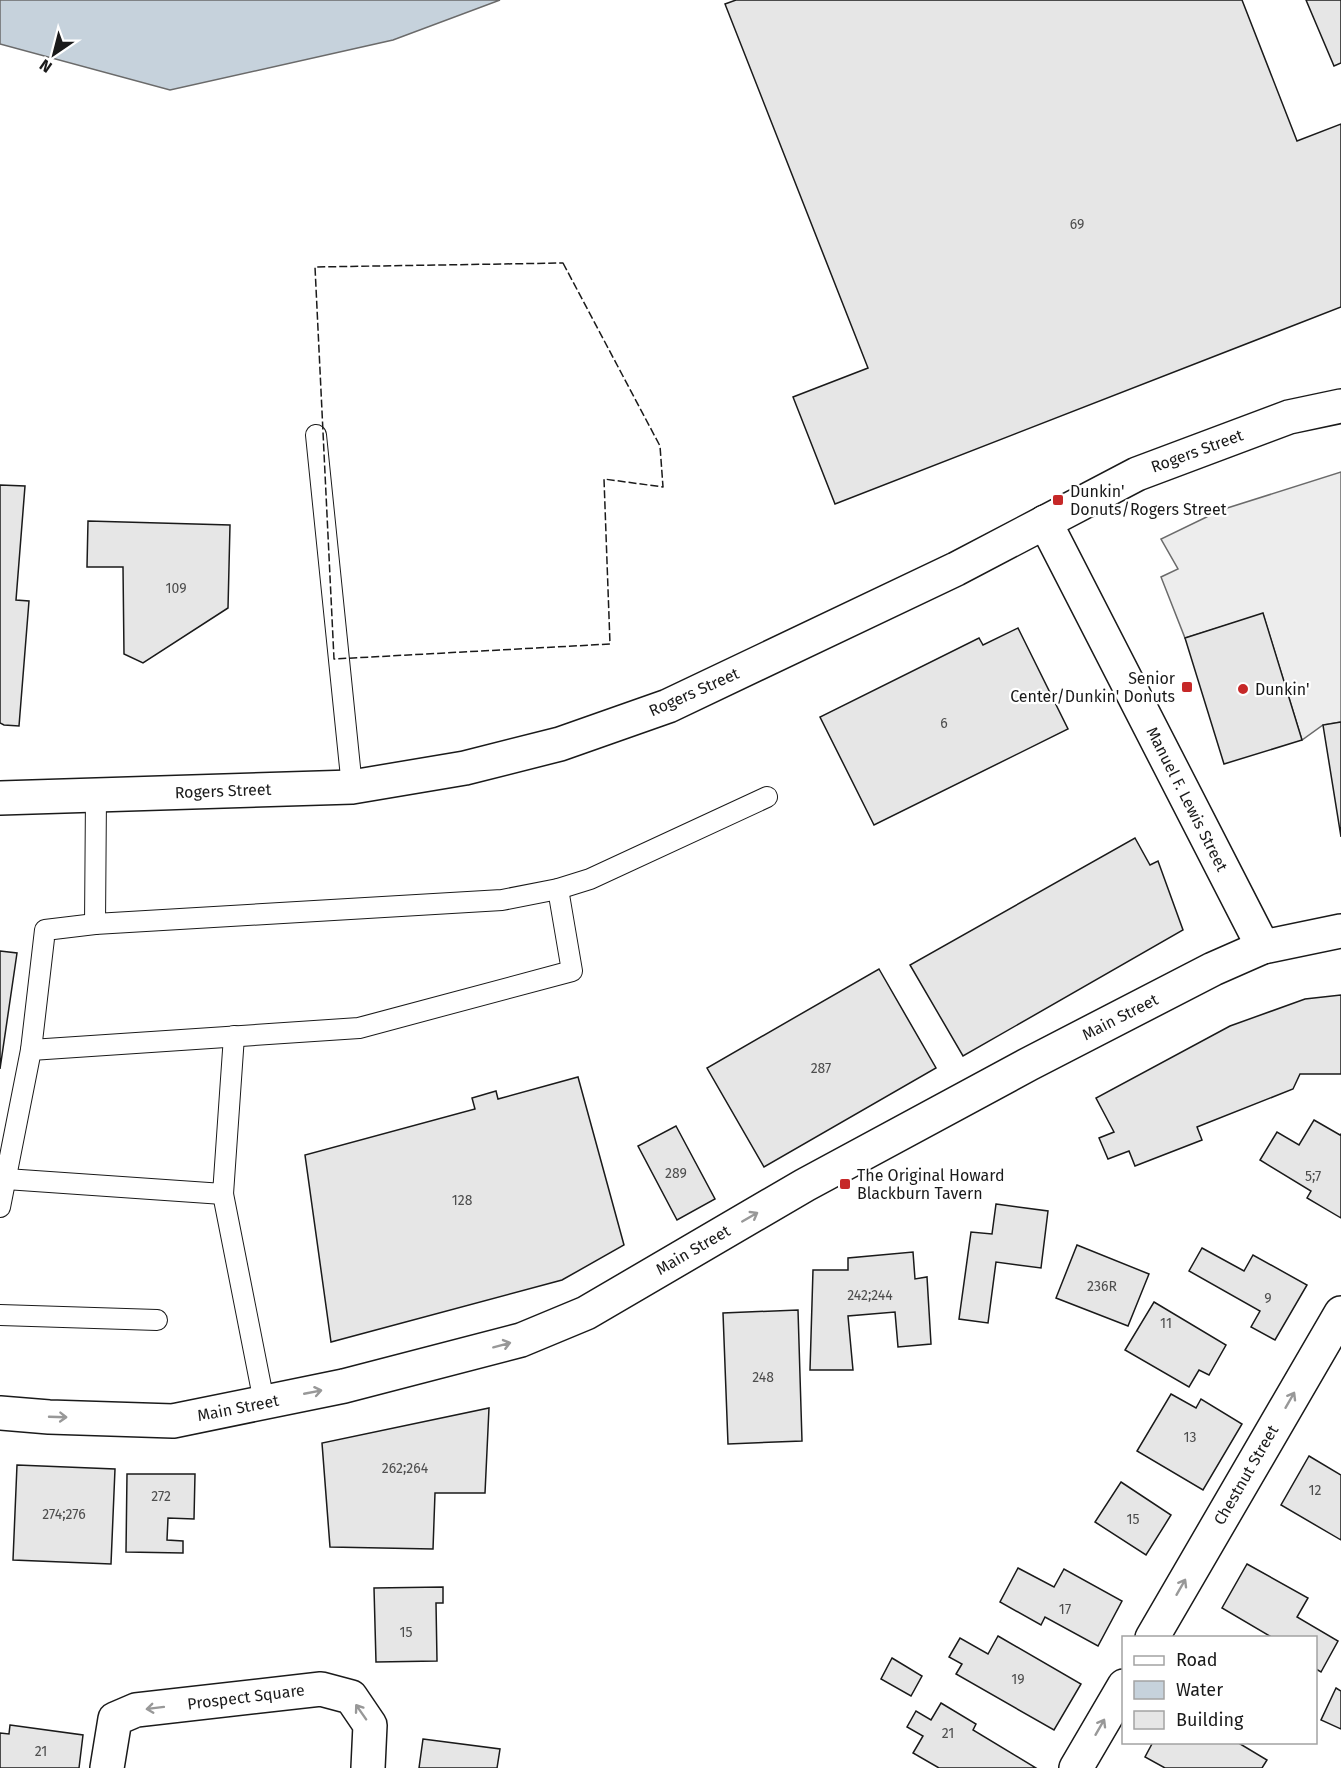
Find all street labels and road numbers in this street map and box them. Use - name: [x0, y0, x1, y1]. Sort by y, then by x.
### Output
- street label: Rogers Street: [1148, 425, 1246, 476]
- street label: Rogers Street: [646, 664, 742, 720]
- street label: Manuel F. Lewis Street: [1142, 724, 1232, 875]
- street label: Rogers Street: [174, 780, 272, 802]
- street label: Main Street: [1079, 990, 1161, 1044]
- street label: Main Street: [652, 1221, 734, 1279]
- street label: Main Street: [196, 1391, 281, 1425]
- street label: Chestnut Street: [1210, 1421, 1282, 1528]
- street label: Prospect Square: [186, 1680, 306, 1714]

